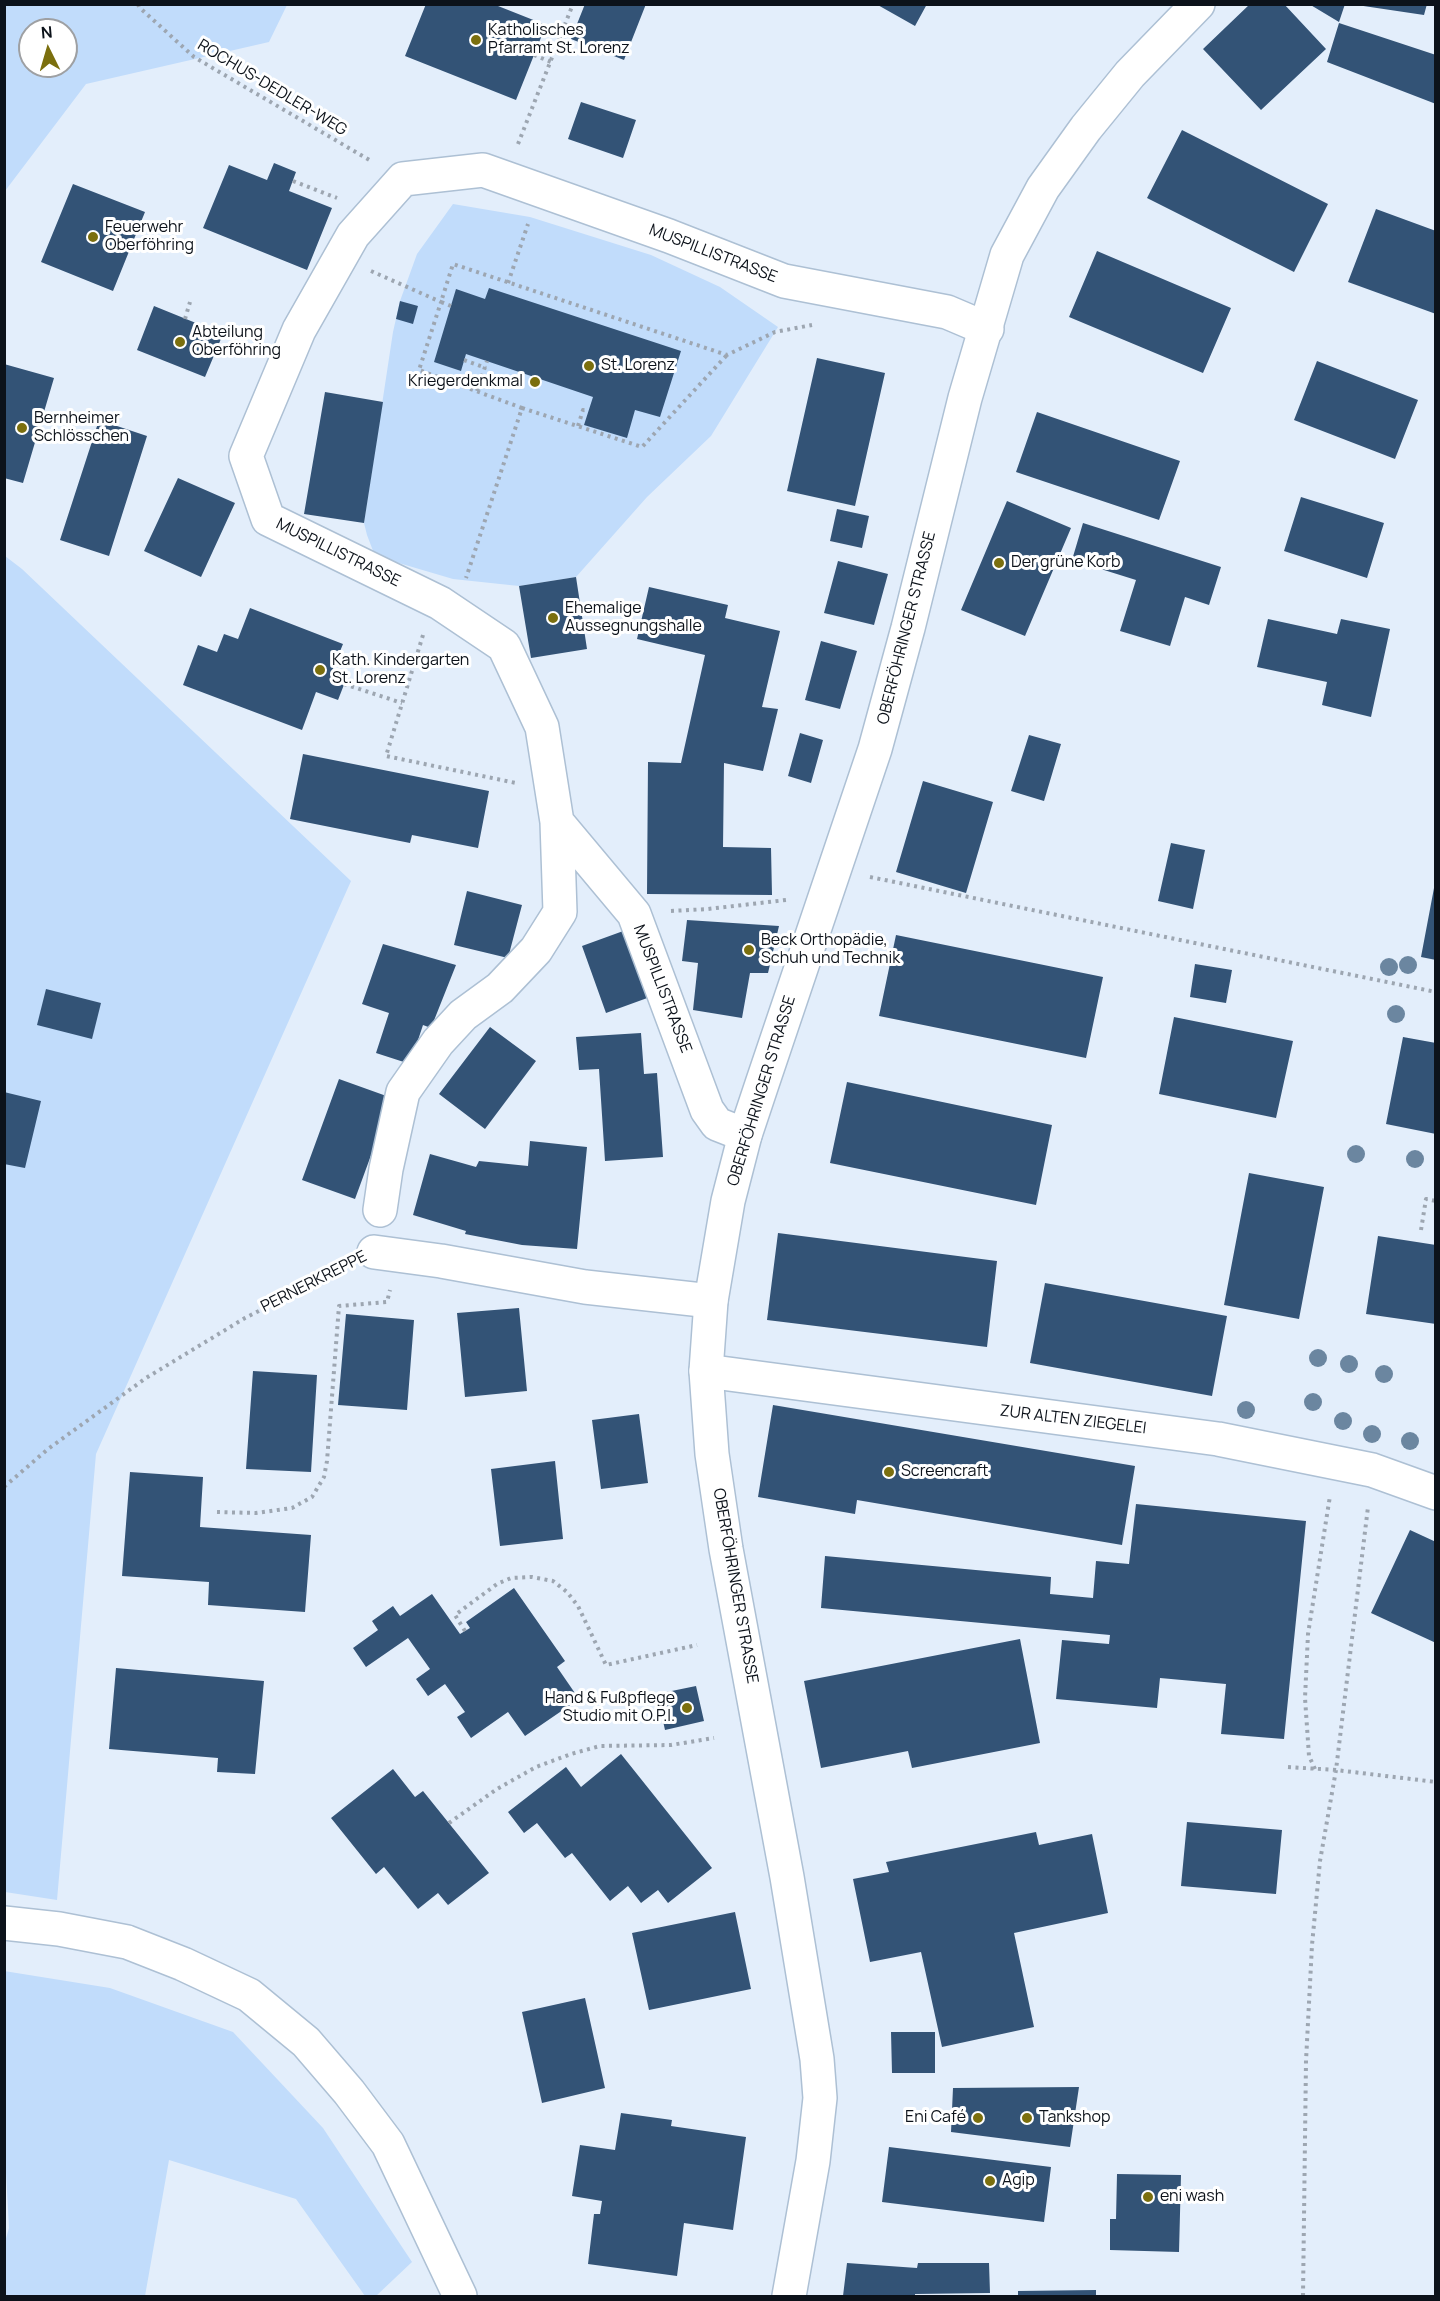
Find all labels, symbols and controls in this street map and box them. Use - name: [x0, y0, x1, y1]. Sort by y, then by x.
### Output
- north arrow: [18, 18, 78, 78]
- text: N: [40, 21, 53, 44]
- place label: Katholisches Pfarramt St. Lorenz: [488, 21, 630, 59]
- marker: Katholisches Pfarramt St. Lorenz: [469, 33, 483, 47]
- street label: ROCHUS-DEDLER-WEG: [194, 36, 350, 140]
- place label: Feuerwehr Oberföhring: [105, 218, 194, 256]
- street label: MUSPILLISTRASSE: [646, 221, 780, 287]
- marker: Feuerwehr Oberföhring: [86, 230, 100, 244]
- place label: Abteilung Oberföhring: [192, 323, 281, 361]
- marker: Abteilung Oberföhring: [173, 335, 187, 349]
- place label: St. Lorenz: [601, 356, 675, 376]
- marker: St. Lorenz: [582, 359, 596, 373]
- place label: Kriegerdenkmal: [408, 372, 523, 392]
- marker: Kriegerdenkmal: [528, 375, 542, 389]
- place label: Bernheimer Schlösschen: [34, 409, 129, 447]
- marker: Bernheimer Schlösschen: [15, 421, 29, 435]
- street label: MUSPILLISTRASSE: [273, 515, 403, 591]
- street label: OBERFÖHRINGER STRASSE: [874, 530, 940, 726]
- place label: Der grüne Korb: [1011, 553, 1120, 573]
- marker: Der grüne Korb: [992, 556, 1006, 570]
- place label: Ehemalige Aussegnungshalle: [565, 599, 702, 637]
- marker: Ehemalige Aussegnungshalle: [546, 611, 560, 625]
- place label: Kath. Kindergarten St. Lorenz: [332, 651, 469, 689]
- marker: Kath. Kindergarten St. Lorenz: [313, 663, 327, 677]
- street label: MUSPILLISTRASSE: [629, 922, 695, 1056]
- place label: Beck Orthopädie, Schuh und Technik: [761, 931, 900, 969]
- marker: Beck Orthopädie, Schuh und Technik: [742, 943, 756, 957]
- street label: OBERFÖHRINGER STRASSE: [724, 994, 800, 1188]
- street label: PERNERKREPPE: [258, 1247, 370, 1317]
- street label: ZUR ALTEN ZIEGELEI: [999, 1401, 1147, 1439]
- place label: Screencraft: [901, 1462, 989, 1482]
- marker: Screencraft: [882, 1465, 896, 1479]
- street label: OBERFÖHRINGER STRASSE: [708, 1487, 762, 1685]
- place label: Hand & Fußpflege Studio mit O.P.I.: [545, 1689, 675, 1727]
- marker: Hand & Fußpflege Studio mit O.P.I.: [680, 1701, 694, 1715]
- place label: Eni Café: [905, 2108, 966, 2128]
- place label: Tankshop: [1039, 2108, 1110, 2128]
- marker: Eni Café: [971, 2111, 985, 2125]
- marker: Tankshop: [1020, 2111, 1034, 2125]
- place label: Agip: [1002, 2171, 1035, 2191]
- marker: Agip: [983, 2174, 997, 2188]
- place label: eni wash: [1160, 2187, 1224, 2207]
- marker: eni wash: [1141, 2190, 1155, 2204]

